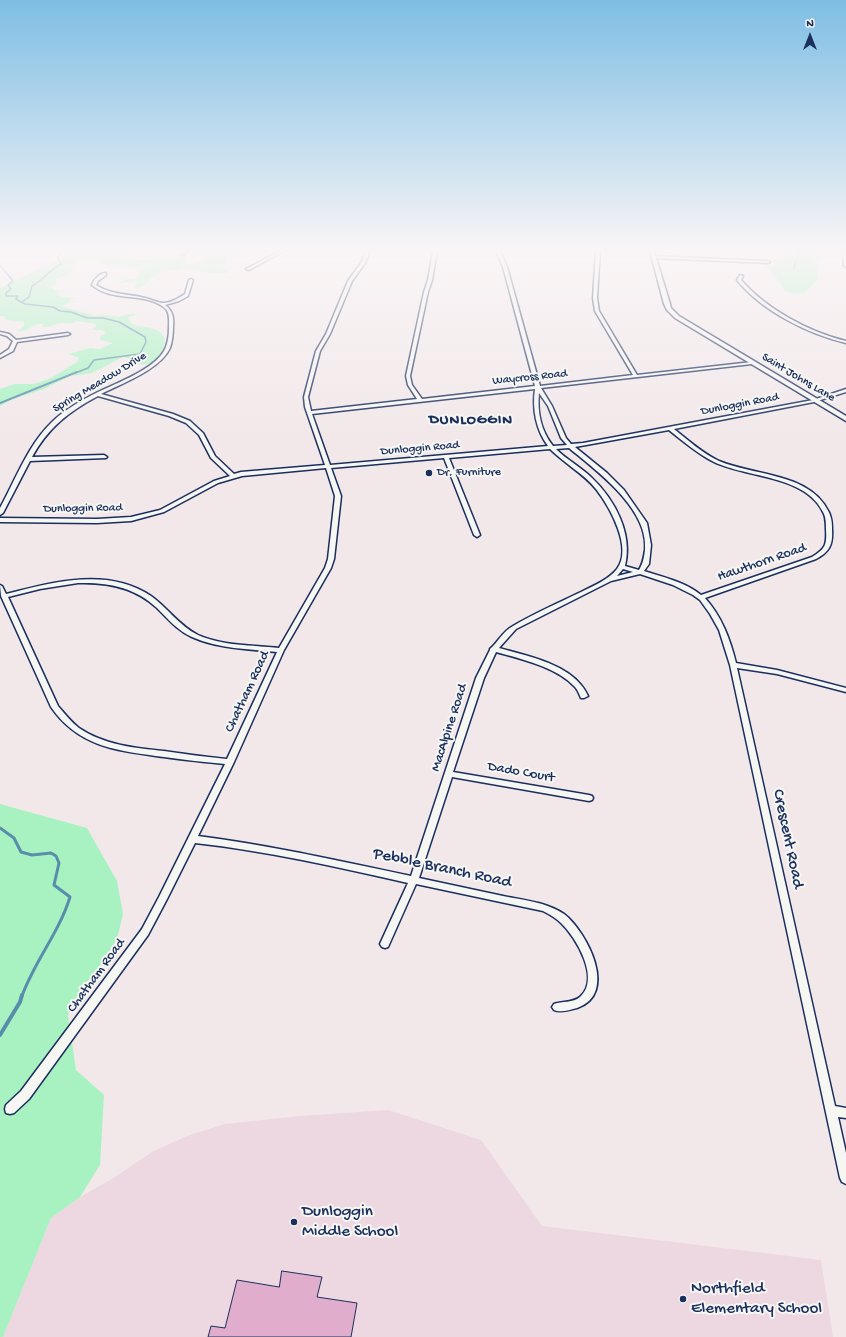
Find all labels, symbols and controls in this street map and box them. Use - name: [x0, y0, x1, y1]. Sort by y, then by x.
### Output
- north arrow: [790, 16, 830, 56]
- text: N: [806, 18, 814, 30]
- street label: Spring Meadow Drive: [51, 349, 149, 417]
- street label: Saint Johns Lane: [759, 350, 837, 406]
- street label: Waycross Road: [492, 367, 568, 389]
- street label: Dunloggin Road: [700, 390, 780, 420]
- district label: DUNLOGGIN: [429, 412, 513, 430]
- street label: Dunloggin Road: [380, 438, 460, 460]
- place label: Dr. Furniture: [437, 466, 501, 480]
- marker: Dr. Furniture: [424, 468, 434, 478]
- street label: Dunloggin Road: [43, 501, 123, 517]
- street label: Hawthorn Road: [715, 540, 809, 586]
- street label: Chatham Road: [222, 649, 274, 735]
- street label: MacAlpine Road: [428, 682, 472, 774]
- street label: Dado Court: [486, 759, 556, 787]
- street label: Crescent Road: [767, 787, 807, 891]
- street label: Pebble Branch Road: [371, 844, 513, 894]
- street label: Chatham Road: [64, 936, 130, 1016]
- place label: Dunloggin Middle School: [302, 1202, 398, 1242]
- marker: Dunloggin Middle School: [289, 1217, 299, 1227]
- place label: Northfield Elementary School: [691, 1279, 822, 1319]
- marker: Northfield Elementary School: [678, 1294, 688, 1304]

